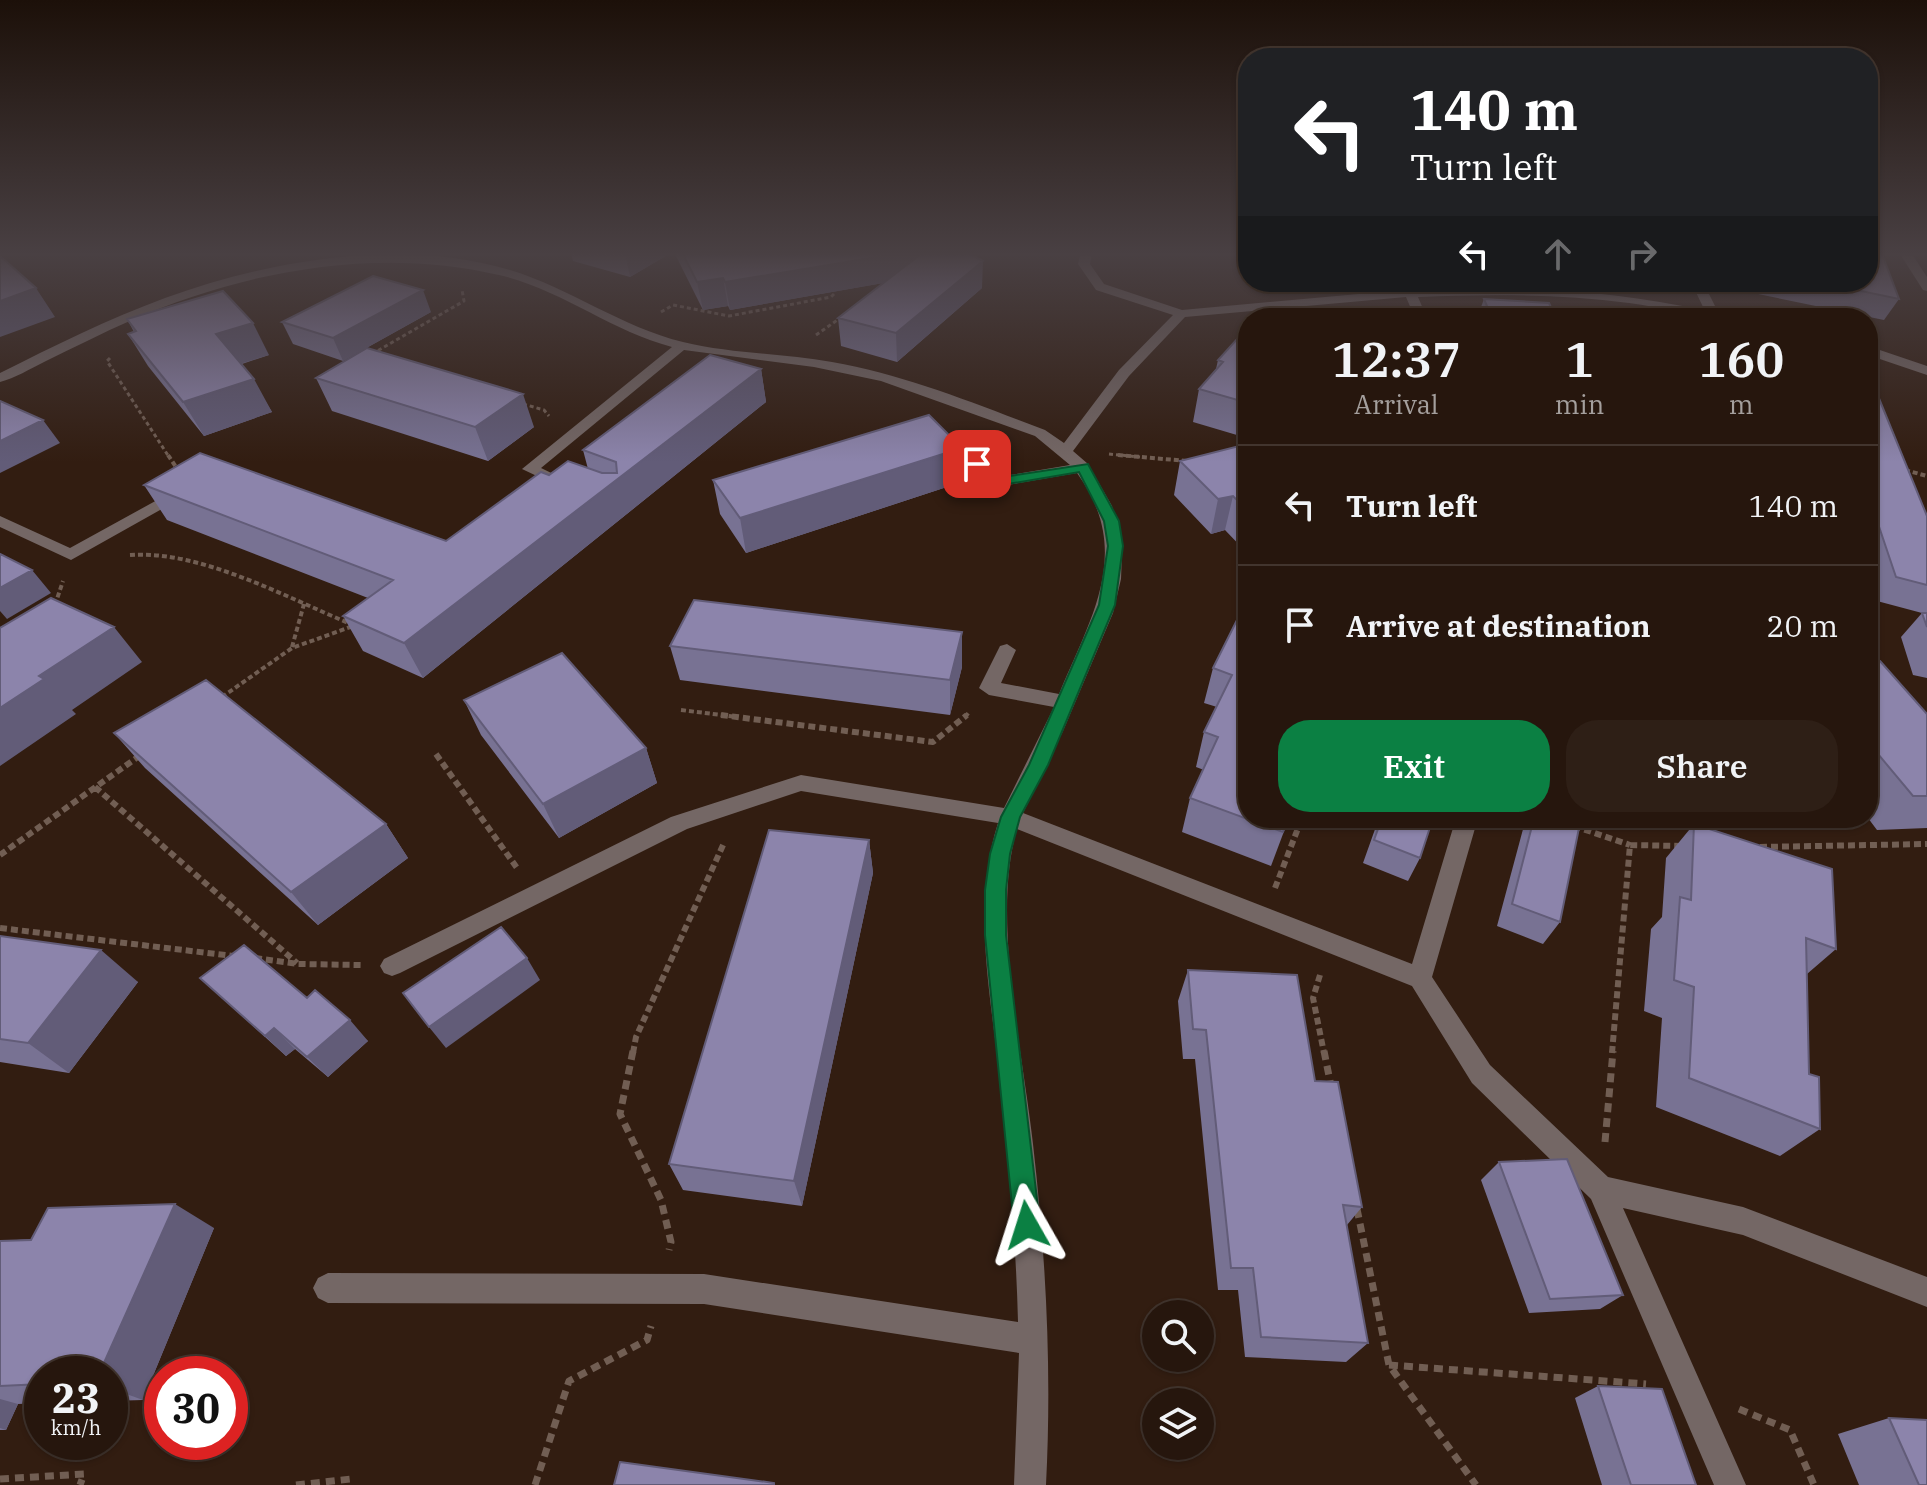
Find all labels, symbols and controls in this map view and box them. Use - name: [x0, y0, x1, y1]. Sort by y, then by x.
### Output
- text: 140 m: [1410, 73, 1578, 145]
- icon: left: [1278, 80, 1382, 184]
- text: Turn left: [1410, 143, 1557, 190]
- icon: left: [1452, 232, 1496, 276]
- icon: ahead: [1536, 232, 1580, 276]
- icon: right: [1620, 232, 1664, 276]
- text: 12:37: [1332, 328, 1461, 390]
- text: 1: [1565, 328, 1594, 390]
- text: 160: [1698, 328, 1784, 390]
- text: Arrival: [1354, 387, 1439, 421]
- text: min: [1555, 387, 1604, 421]
- text: m: [1729, 387, 1754, 421]
- pin: [943, 430, 1011, 498]
- icon: arrive: [955, 442, 999, 486]
- icon: left: [1278, 483, 1322, 527]
- text: Turn left: [1346, 486, 1478, 525]
- text: 140 m: [1748, 486, 1838, 525]
- icon: arrive: [1278, 603, 1322, 647]
- text: Arrive at destination: [1346, 606, 1651, 645]
- text: 20 m: [1766, 606, 1838, 645]
- button: Exit: [1278, 720, 1550, 812]
- button: Share: [1566, 720, 1838, 812]
- position arrow: [985, 1183, 1069, 1267]
- map controls: [1142, 1300, 1214, 1460]
- button: search: [1142, 1300, 1214, 1372]
- speed limit sign: 30: [144, 1356, 248, 1460]
- text: 23: [52, 1372, 100, 1424]
- button: layers: [1142, 1388, 1214, 1460]
- text: km/h: [51, 1414, 101, 1441]

